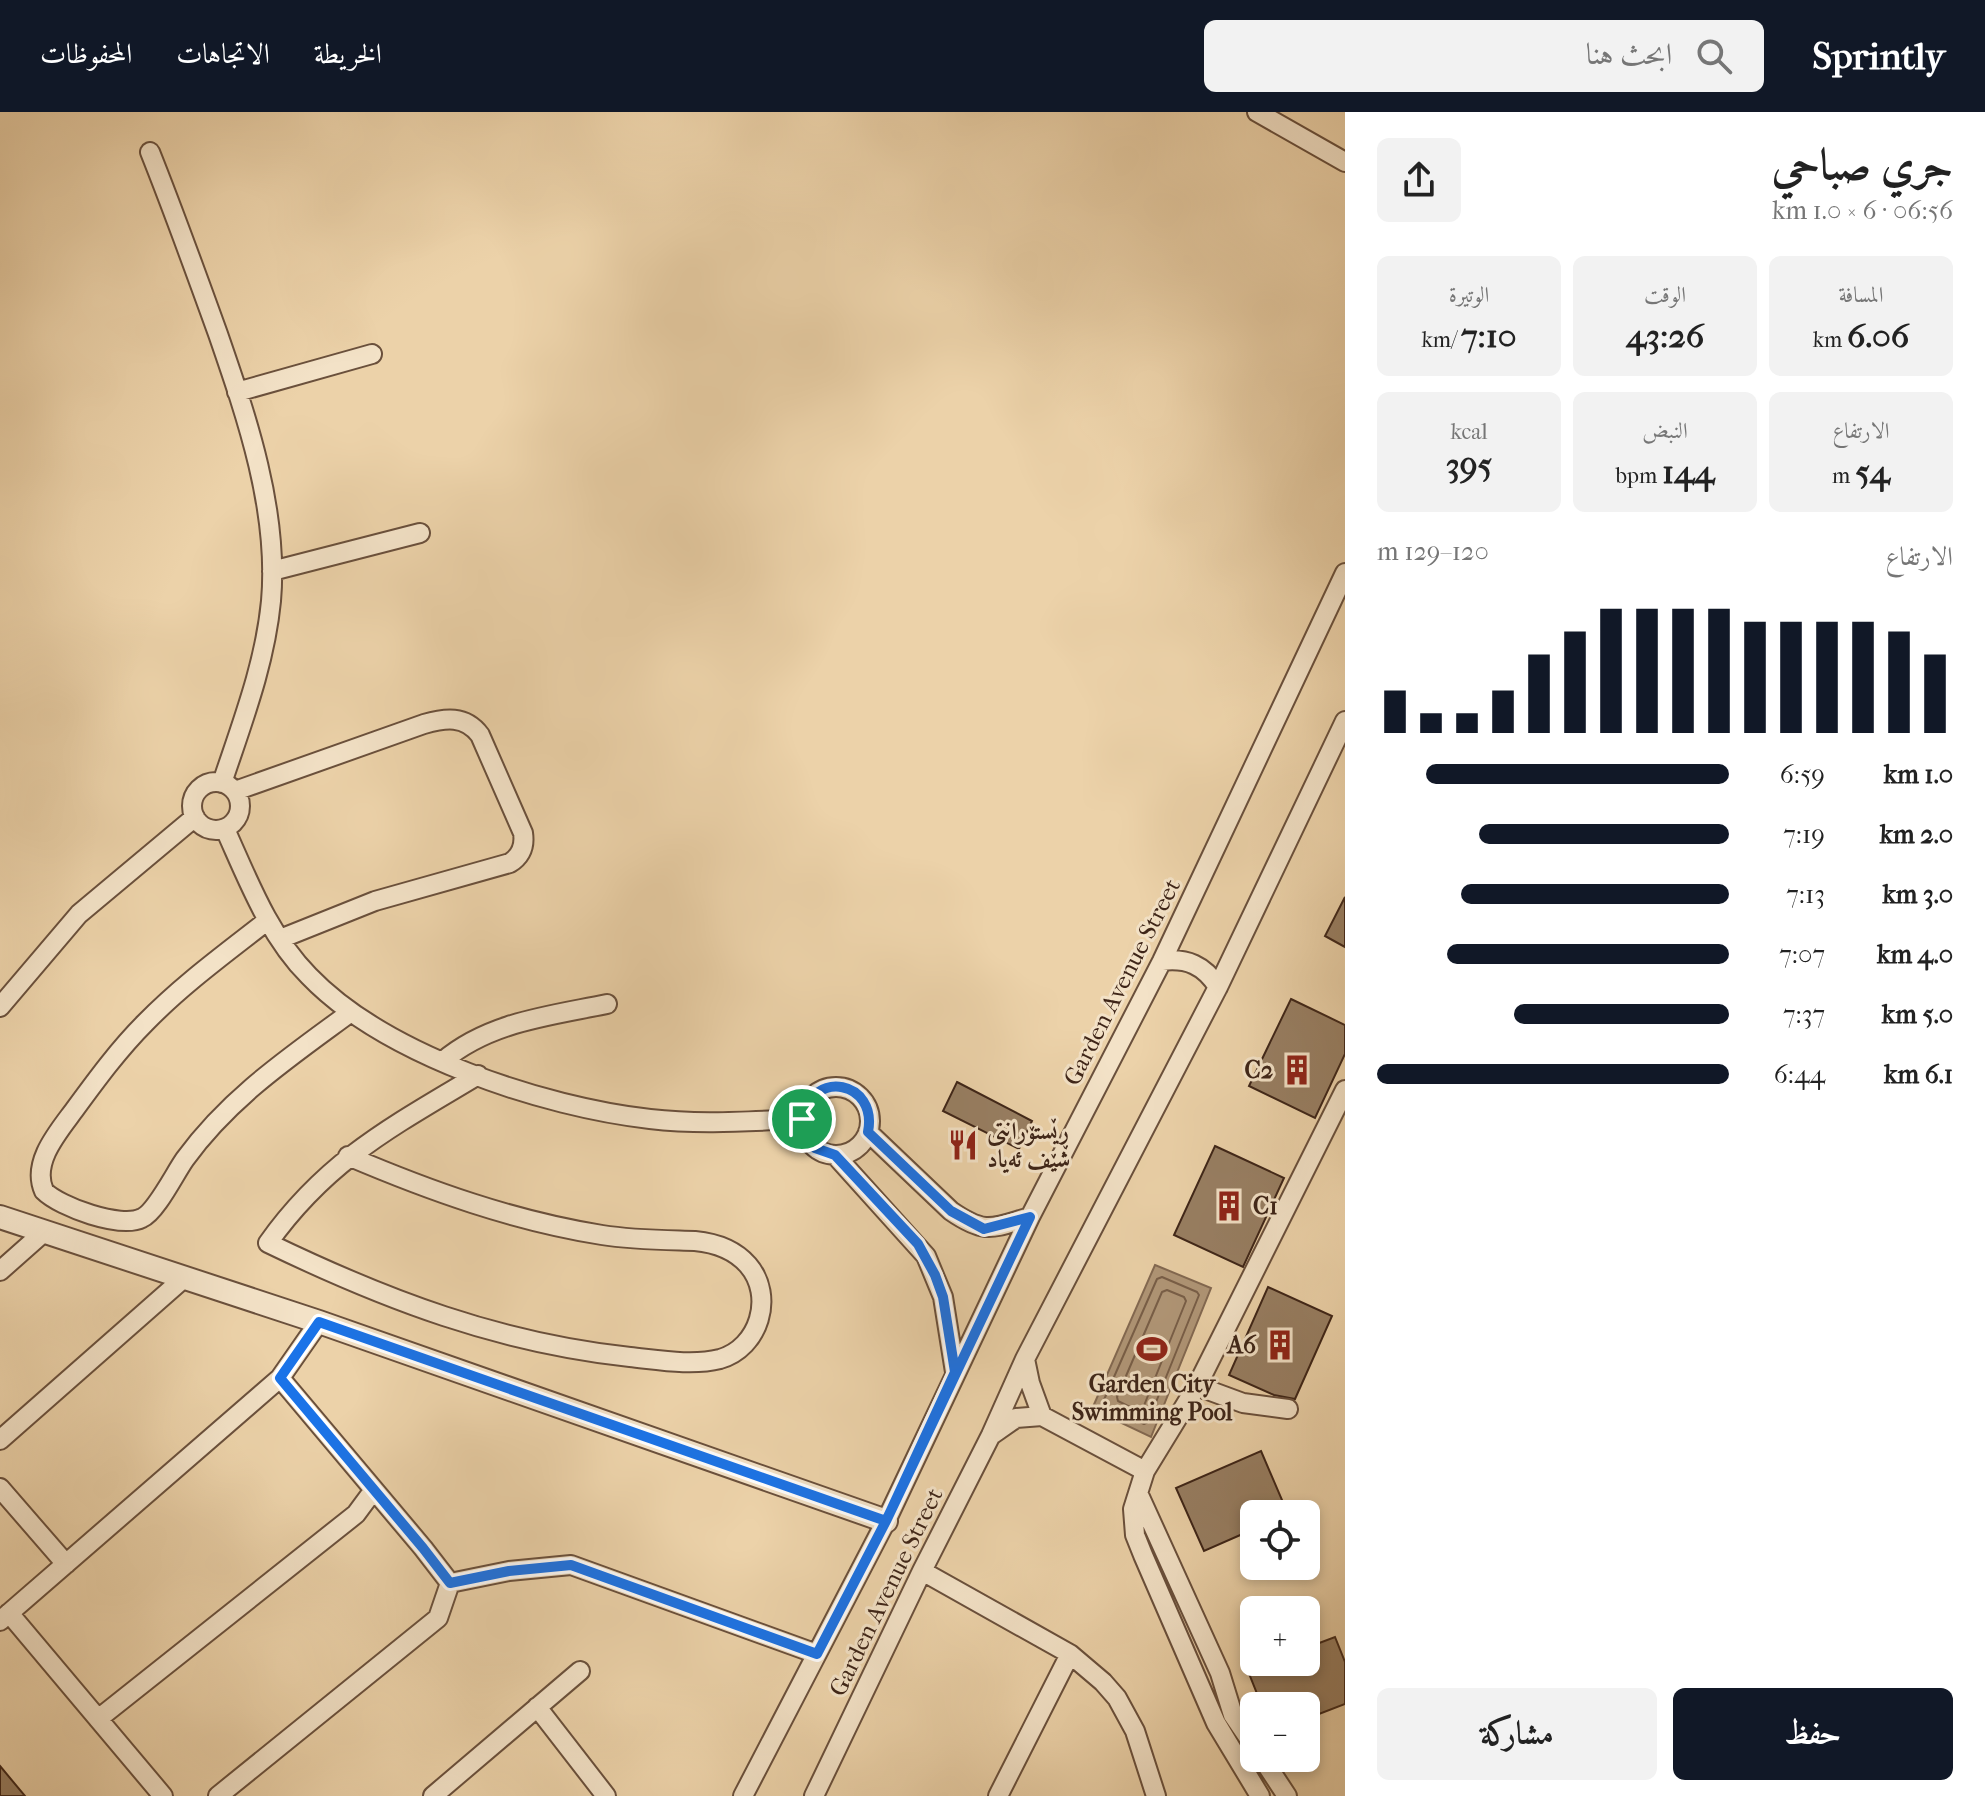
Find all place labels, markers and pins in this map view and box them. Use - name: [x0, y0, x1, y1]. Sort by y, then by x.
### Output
- building icon: C2: [1280, 1053, 1314, 1087]
- place label: C2: [1245, 1056, 1273, 1084]
- pin: [768, 1085, 836, 1153]
- place label: ڕێستۆرانتی شێف ئەیاد: [987, 1117, 1070, 1174]
- restaurant icon: ڕێستۆرانتی شێف ئەیاد: [946, 1128, 980, 1162]
- building icon: C1: [1212, 1189, 1246, 1223]
- place label: C1: [1253, 1192, 1278, 1220]
- building icon: A6: [1263, 1328, 1297, 1362]
- place label: A6: [1225, 1331, 1257, 1359]
- sports icon: Garden City Swimming Pool: [1135, 1332, 1169, 1366]
- place label: Garden City Swimming Pool: [1072, 1370, 1233, 1426]

